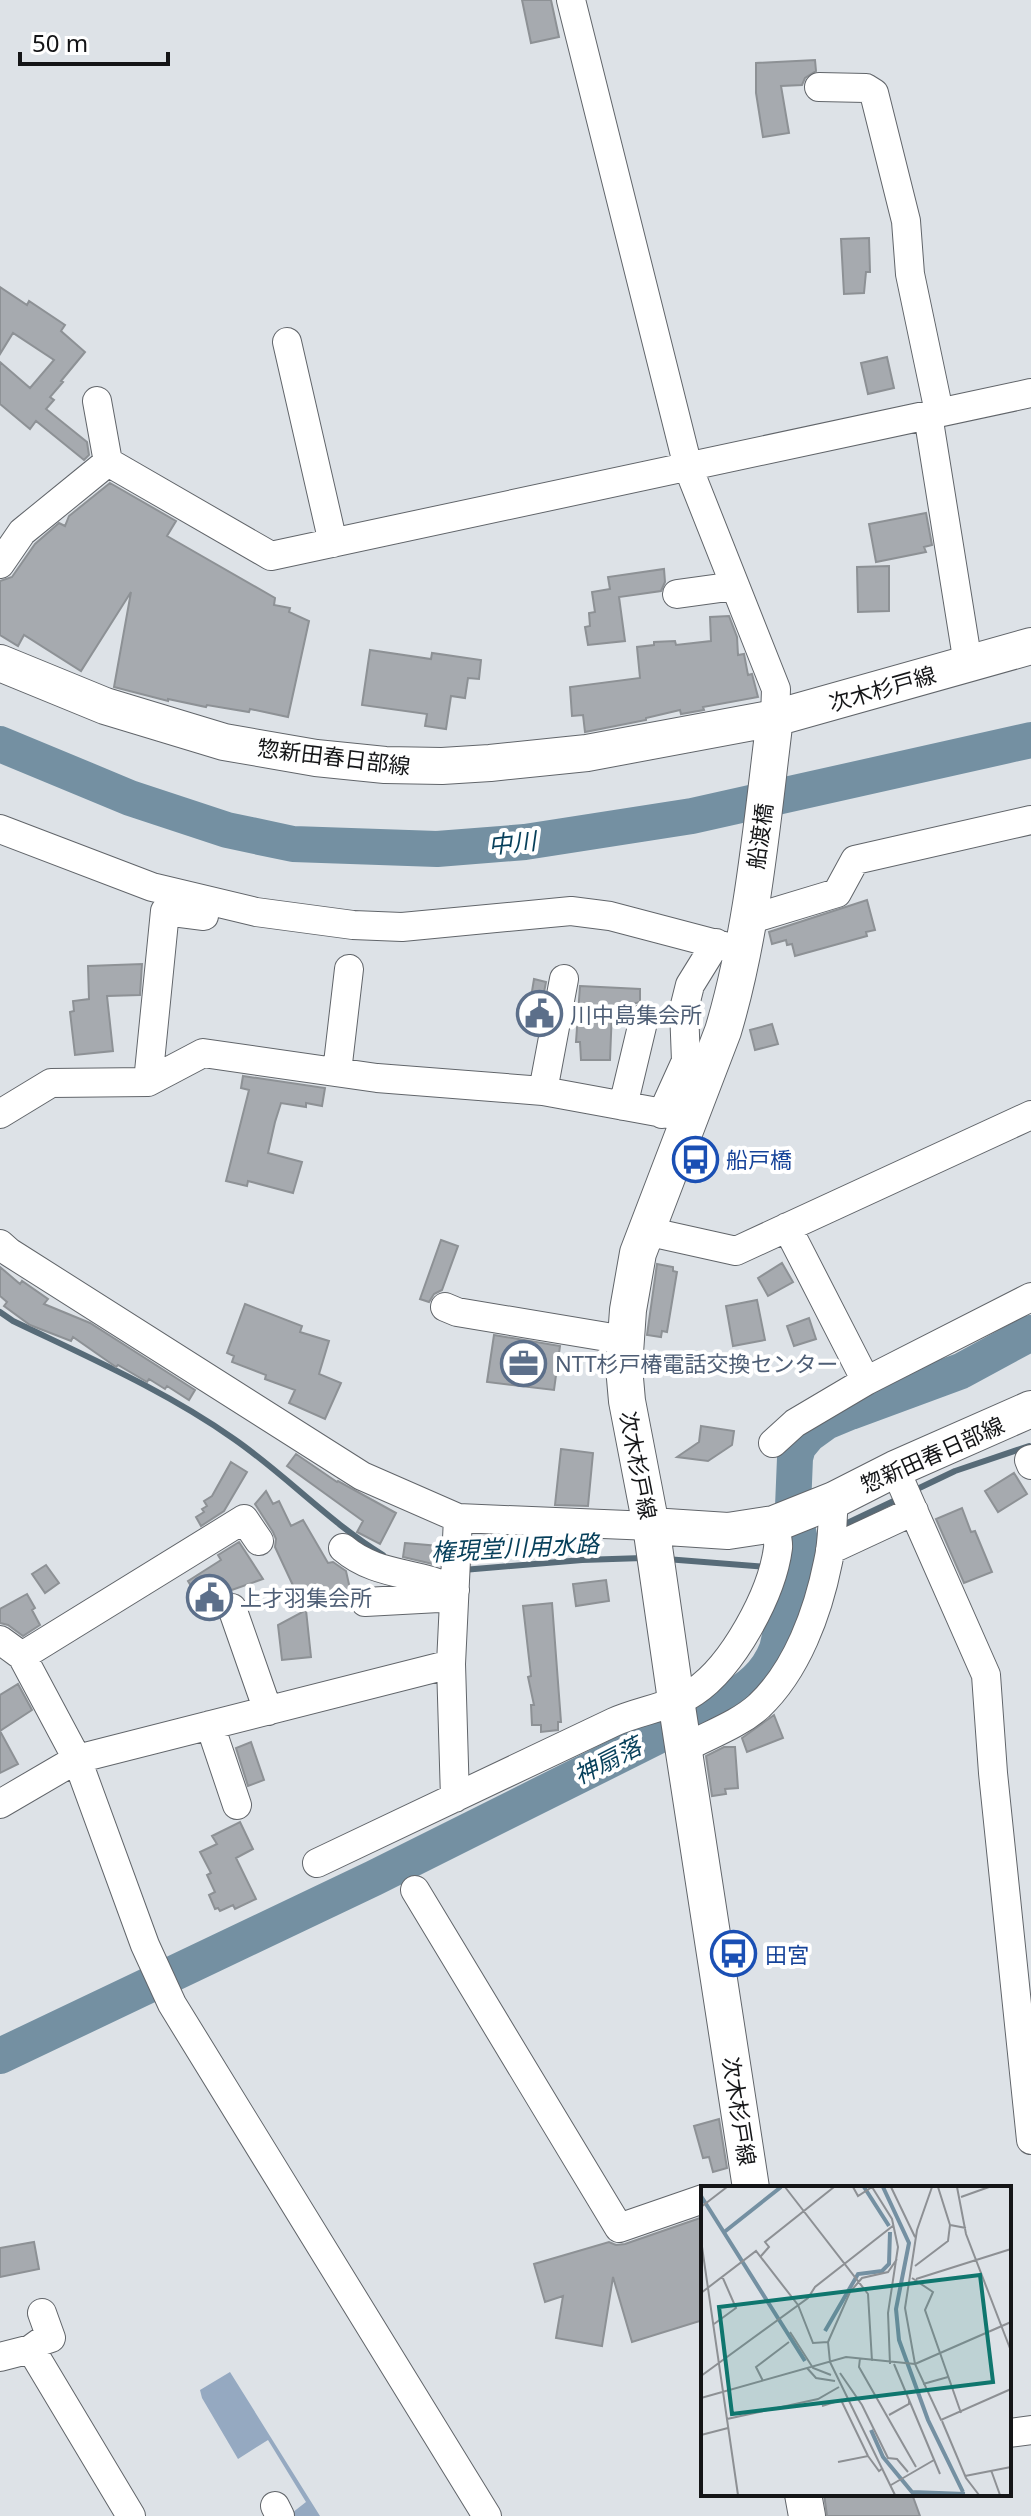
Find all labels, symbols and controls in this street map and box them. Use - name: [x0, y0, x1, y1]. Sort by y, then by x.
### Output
- scale bar: [20, 16, 168, 66]
- text: 50 m: [32, 26, 88, 59]
- street label: 次木杉戸線: [825, 658, 939, 718]
- street label: 惣新田春日部線: [256, 732, 412, 780]
- street label: 船渡橋: [740, 801, 778, 871]
- water label: 中川: [486, 823, 541, 861]
- public building icon: 川中島集会所: [515, 990, 563, 1038]
- place label: 川中島集会所: [570, 999, 702, 1029]
- bus stop icon: 船戸橋: [671, 1135, 719, 1183]
- place label: 船戸橋: [726, 1144, 792, 1174]
- office icon: NTT杉戸椿電話交換センター: [500, 1339, 548, 1387]
- place label: NTT杉戸椿電話交換センター: [555, 1348, 839, 1378]
- street label: 次木杉戸線: [614, 1408, 664, 1522]
- street label: 惣新田春日部線: [856, 1409, 1008, 1499]
- water label: 権現堂川用水路: [430, 1526, 602, 1568]
- public building icon: 上才羽集会所: [185, 1573, 233, 1621]
- place label: 上才羽集会所: [240, 1582, 372, 1612]
- water label: 神扇落: [567, 1727, 650, 1791]
- bus stop icon: 田宮: [710, 1930, 758, 1978]
- place label: 田宮: [765, 1939, 809, 1969]
- street label: 次木杉戸線: [717, 2054, 763, 2168]
- inset map: [701, 2186, 1011, 2496]

